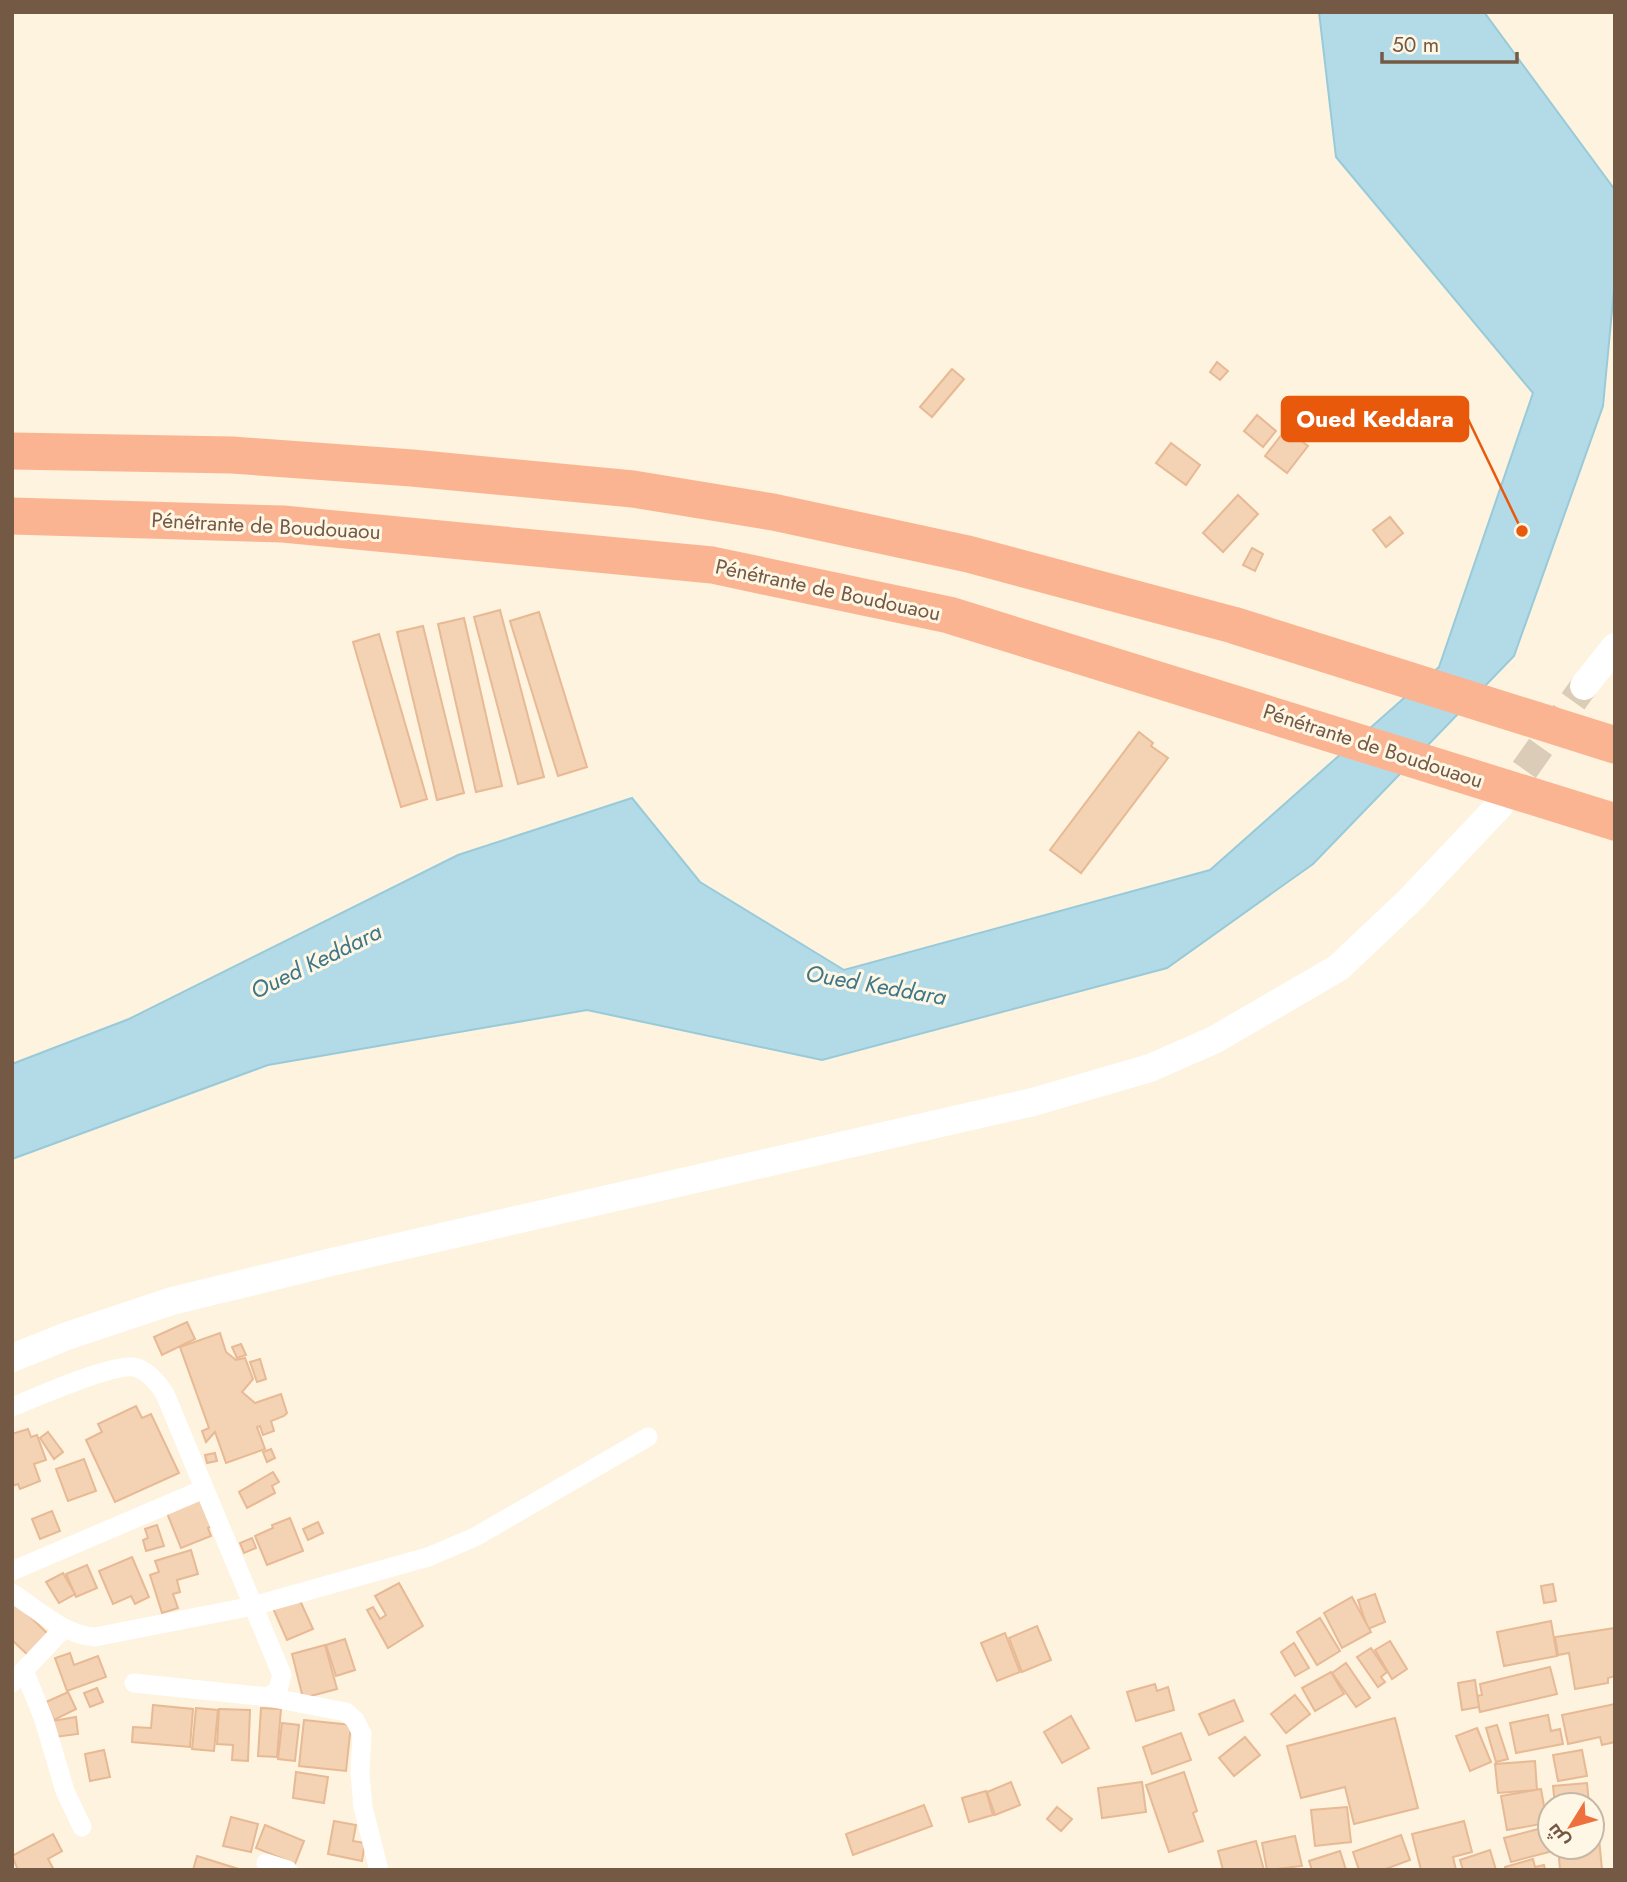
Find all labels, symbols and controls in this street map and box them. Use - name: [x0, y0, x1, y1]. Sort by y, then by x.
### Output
- scale bar: [1382, 21, 1517, 65]
- text: 50 m: [1392, 30, 1439, 60]
- callout: Oued Keddara: [1282, 397, 1468, 441]
- text: Oued Keddara: [1296, 402, 1454, 436]
- street label: Pénétrante de Boudouaou: [151, 505, 381, 547]
- street label: Pénétrante de Boudouaou: [713, 551, 943, 629]
- street label: Pénétrante de Boudouaou: [1259, 696, 1487, 796]
- water label: Oued Keddara: [245, 914, 388, 1008]
- water label: Oued Keddara: [803, 956, 949, 1014]
- north arrow: [1536, 1791, 1606, 1861]
- text: ش: [1540, 1818, 1576, 1854]

